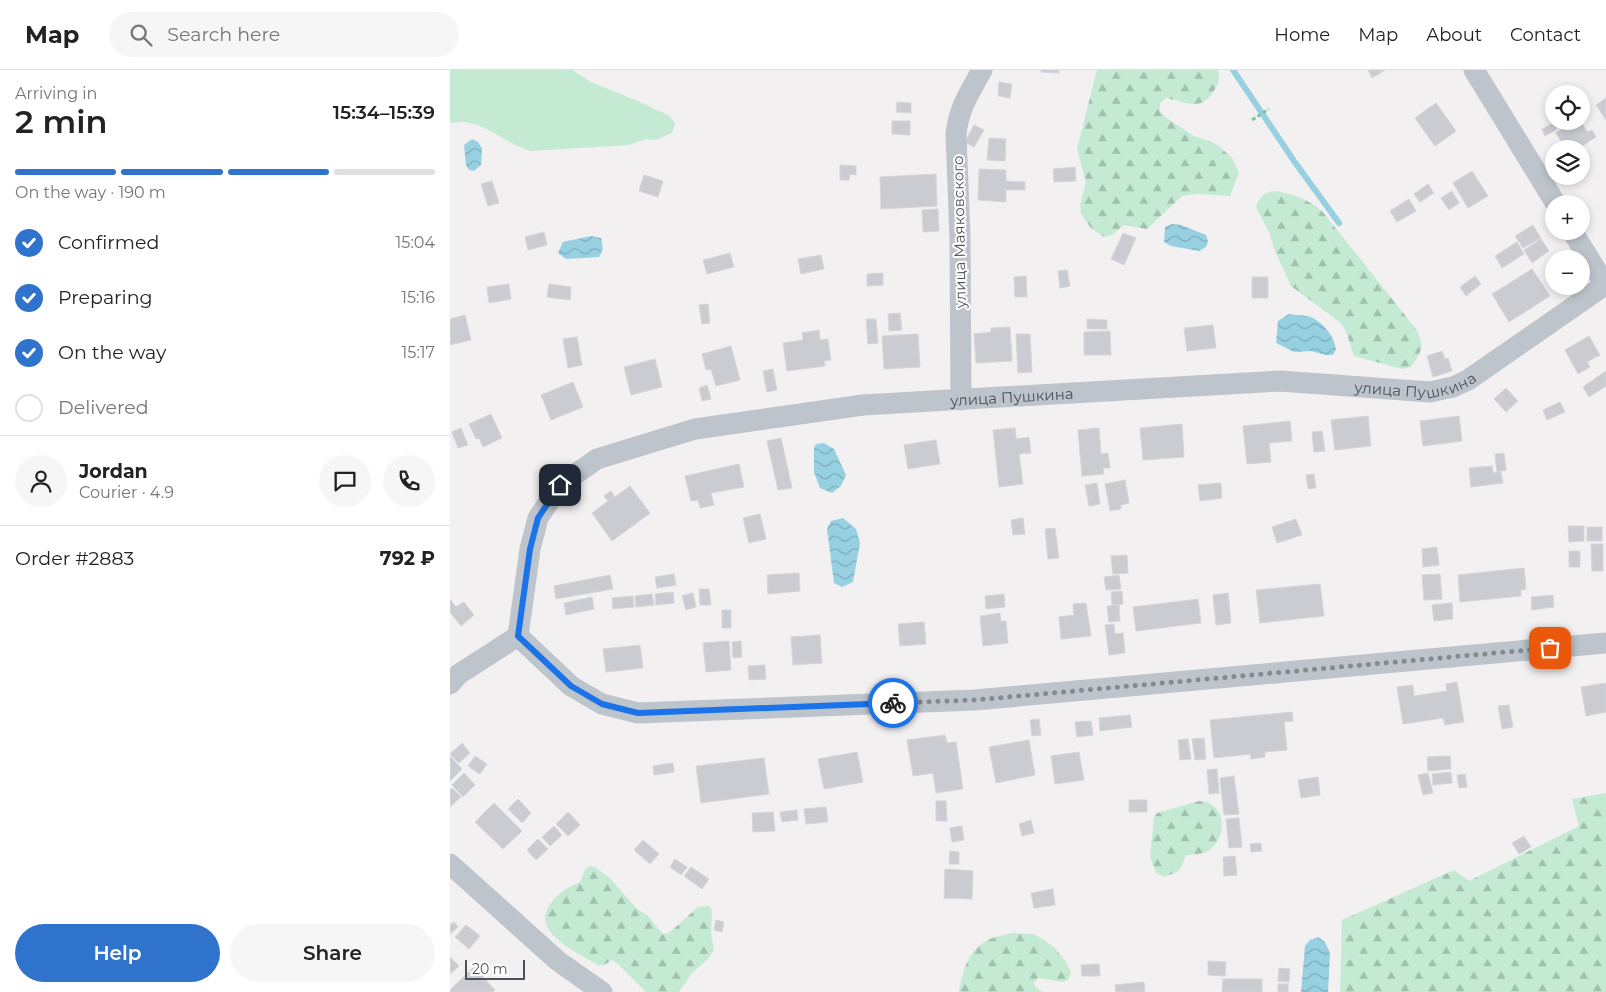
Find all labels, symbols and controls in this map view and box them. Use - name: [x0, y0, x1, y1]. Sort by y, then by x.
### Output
- search box: [109, 12, 459, 57]
- text: Map: [25, 20, 79, 49]
- icon: search: [127, 21, 155, 49]
- text: Search here: [167, 23, 280, 46]
- text: Home: [1274, 24, 1330, 46]
- text: Map: [1358, 24, 1398, 46]
- text: About: [1426, 24, 1482, 46]
- text: Contact: [1510, 24, 1581, 46]
- text: Arriving in: [15, 84, 97, 103]
- map controls: [1545, 85, 1590, 295]
- button: locate: [1545, 85, 1590, 130]
- text: 15:34–15:39: [333, 101, 435, 124]
- text: 2 min: [15, 102, 107, 141]
- button: layers: [1545, 140, 1590, 185]
- street label: улица Маяковского: [948, 155, 970, 310]
- text: On the way · 190 m: [15, 183, 166, 202]
- button: +: [1545, 195, 1590, 240]
- icon: check: [15, 229, 43, 257]
- text: Confirmed: [58, 231, 159, 254]
- text: 15:04: [396, 233, 435, 252]
- button: −: [1545, 250, 1590, 295]
- icon: check: [15, 284, 43, 312]
- text: Preparing: [58, 286, 153, 309]
- text: 15:16: [401, 288, 435, 307]
- icon: check: [15, 339, 43, 367]
- text: On the way: [58, 341, 166, 364]
- text: 15:17: [402, 343, 435, 362]
- street label: улица Пушкина: [1353, 368, 1480, 402]
- street label: улица Пушкина: [949, 383, 1074, 410]
- text: Delivered: [58, 396, 149, 419]
- button: person: [15, 455, 67, 507]
- button: chat: [319, 455, 371, 507]
- button: phone: [383, 455, 435, 507]
- text: Jordan: [79, 460, 148, 483]
- pin: [539, 464, 581, 506]
- icon: home: [546, 471, 574, 499]
- text: Courier · 4.9: [79, 483, 174, 502]
- text: Order #2883: [15, 547, 134, 570]
- text: 792 ₽: [380, 547, 435, 570]
- pin: [1529, 627, 1571, 669]
- icon: bag: [1536, 634, 1564, 662]
- courier: [868, 678, 918, 728]
- icon: bike: [879, 689, 907, 717]
- button: Help: [15, 924, 220, 982]
- button: Share: [230, 924, 435, 982]
- scale bar: [465, 957, 525, 980]
- text: 20 m: [472, 960, 508, 978]

